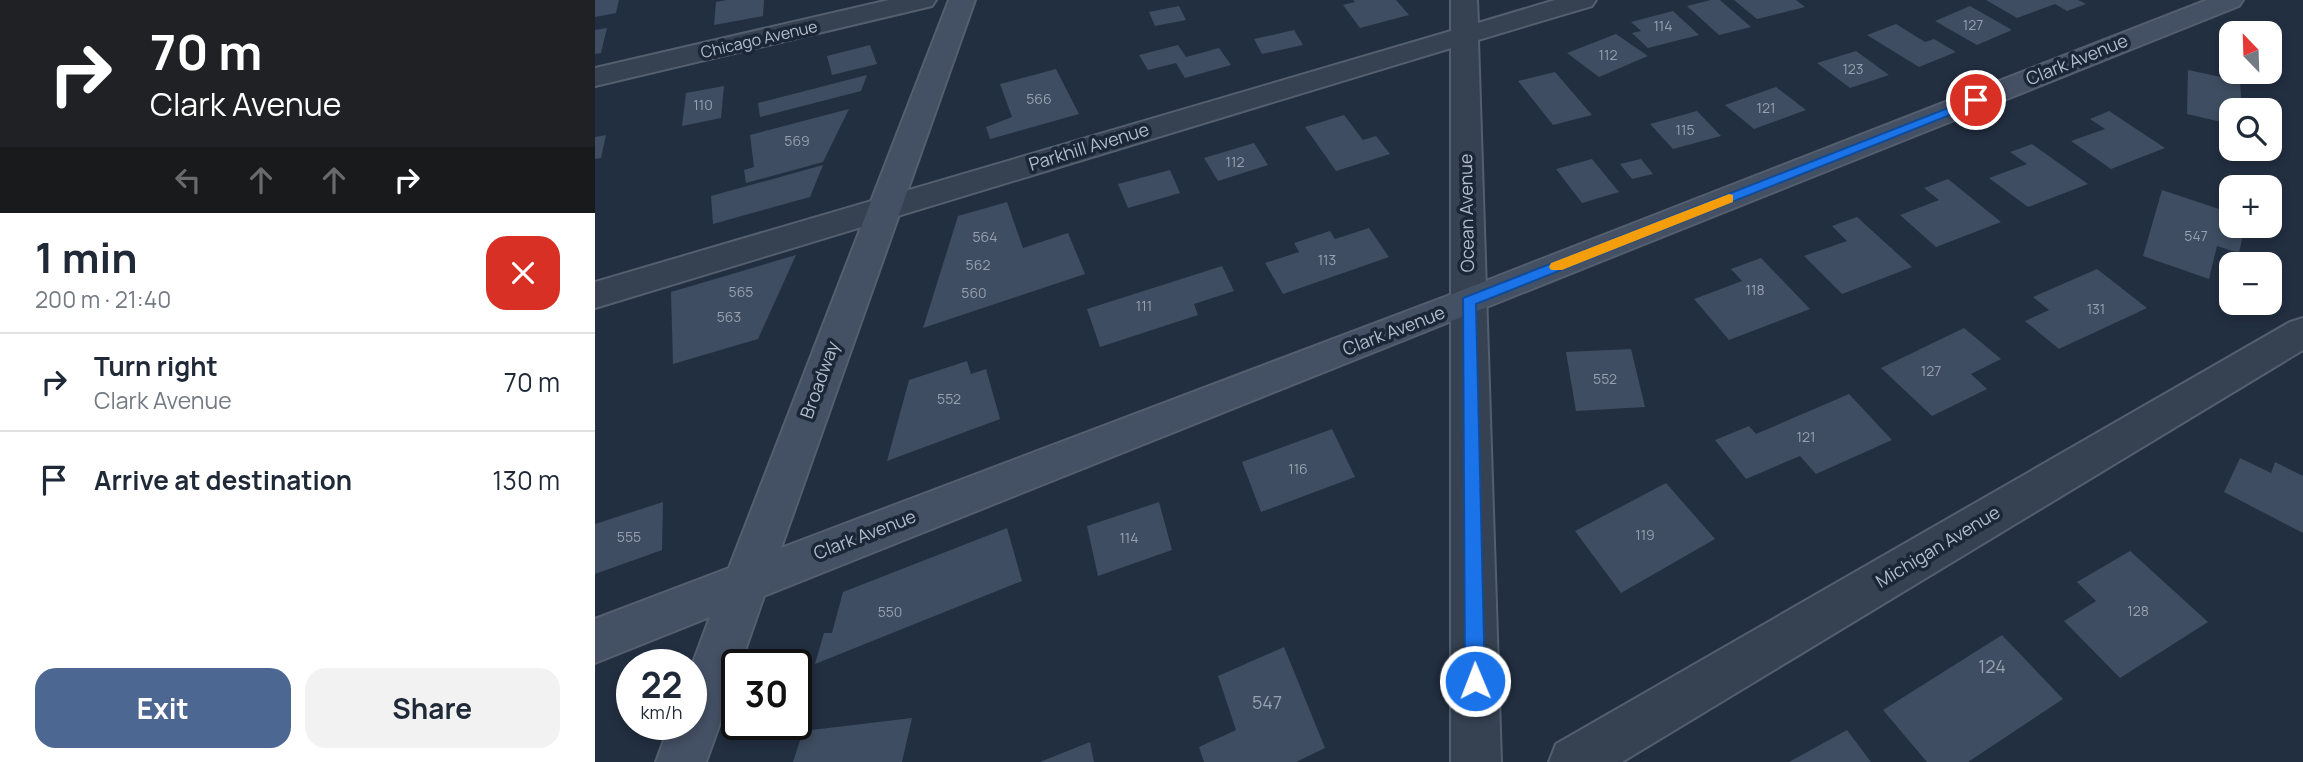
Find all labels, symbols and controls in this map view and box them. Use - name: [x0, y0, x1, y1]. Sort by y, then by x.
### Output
- street label: Chicago Avenue: [698, 15, 820, 63]
- house number: 127: [1963, 15, 1983, 34]
- house number: 114: [1653, 16, 1673, 35]
- text: 70 m: [150, 18, 262, 85]
- north arrow: [2219, 21, 2282, 84]
- map controls: [2219, 21, 2282, 315]
- icon: right: [35, 28, 126, 119]
- street label: Clark Avenue: [2022, 28, 2131, 90]
- house number: 112: [1599, 45, 1617, 64]
- house number: 123: [1842, 59, 1864, 78]
- pin: [1946, 70, 2006, 130]
- icon: arrive: [1957, 81, 1995, 119]
- text: Clark Avenue: [150, 82, 342, 126]
- house number: 566: [1026, 89, 1052, 108]
- house number: 110: [693, 95, 713, 114]
- house number: 121: [1757, 98, 1775, 117]
- button: search: [2219, 98, 2282, 161]
- street label: Parkhill Avenue: [1026, 116, 1152, 176]
- house number: 115: [1675, 120, 1695, 139]
- house number: 569: [784, 131, 810, 150]
- house number: 112: [1226, 152, 1244, 171]
- street label: Ocean Avenue: [1453, 153, 1479, 273]
- icon: left: [169, 161, 207, 199]
- icon: ahead: [242, 161, 280, 199]
- icon: ahead: [315, 161, 353, 199]
- icon: right: [388, 161, 426, 199]
- button: +: [2219, 175, 2282, 238]
- house number: 547: [2184, 226, 2208, 245]
- house number: 564: [972, 227, 998, 246]
- text: 1 min: [35, 228, 138, 286]
- button: close: [486, 236, 560, 310]
- house number: 113: [1318, 250, 1336, 269]
- button: −: [2219, 252, 2282, 315]
- house number: 562: [966, 255, 990, 274]
- house number: 118: [1745, 280, 1765, 299]
- house number: 565: [729, 282, 753, 301]
- text: 200 m · 21:40: [35, 283, 171, 315]
- house number: 560: [961, 283, 987, 302]
- house number: 111: [1136, 296, 1152, 315]
- house number: 131: [2087, 299, 2105, 318]
- street label: Clark Avenue: [1339, 300, 1448, 361]
- house number: 563: [717, 307, 741, 326]
- street label: Broadway: [794, 337, 844, 422]
- text: Turn right: [94, 348, 218, 384]
- house number: 127: [1921, 361, 1941, 380]
- icon: right: [35, 363, 73, 401]
- text: 70 m: [504, 364, 560, 400]
- house number: 552: [1593, 369, 1617, 388]
- text: Clark Avenue: [94, 384, 232, 416]
- house number: 552: [937, 389, 961, 408]
- house number: 121: [1797, 427, 1815, 446]
- house number: 116: [1288, 459, 1308, 478]
- icon: arrive: [35, 461, 73, 499]
- text: Arrive at destination: [94, 462, 352, 498]
- text: 130 m: [492, 462, 560, 498]
- street label: Michigan Avenue: [1871, 500, 2004, 593]
- street label: Clark Avenue: [810, 504, 919, 565]
- house number: 119: [1635, 525, 1655, 544]
- house number: 555: [617, 527, 641, 546]
- house number: 114: [1119, 528, 1139, 547]
- house number: 128: [2127, 601, 2149, 620]
- house number: 550: [878, 602, 902, 621]
- position arrow: [1438, 644, 1512, 718]
- speed limit sign: 30: [721, 649, 812, 740]
- house number: 124: [1978, 654, 2006, 678]
- text: 22: [641, 661, 682, 709]
- button: Exit: [35, 668, 291, 748]
- button: Share: [305, 668, 560, 748]
- house number: 547: [1252, 690, 1282, 714]
- text: km/h: [641, 700, 682, 724]

